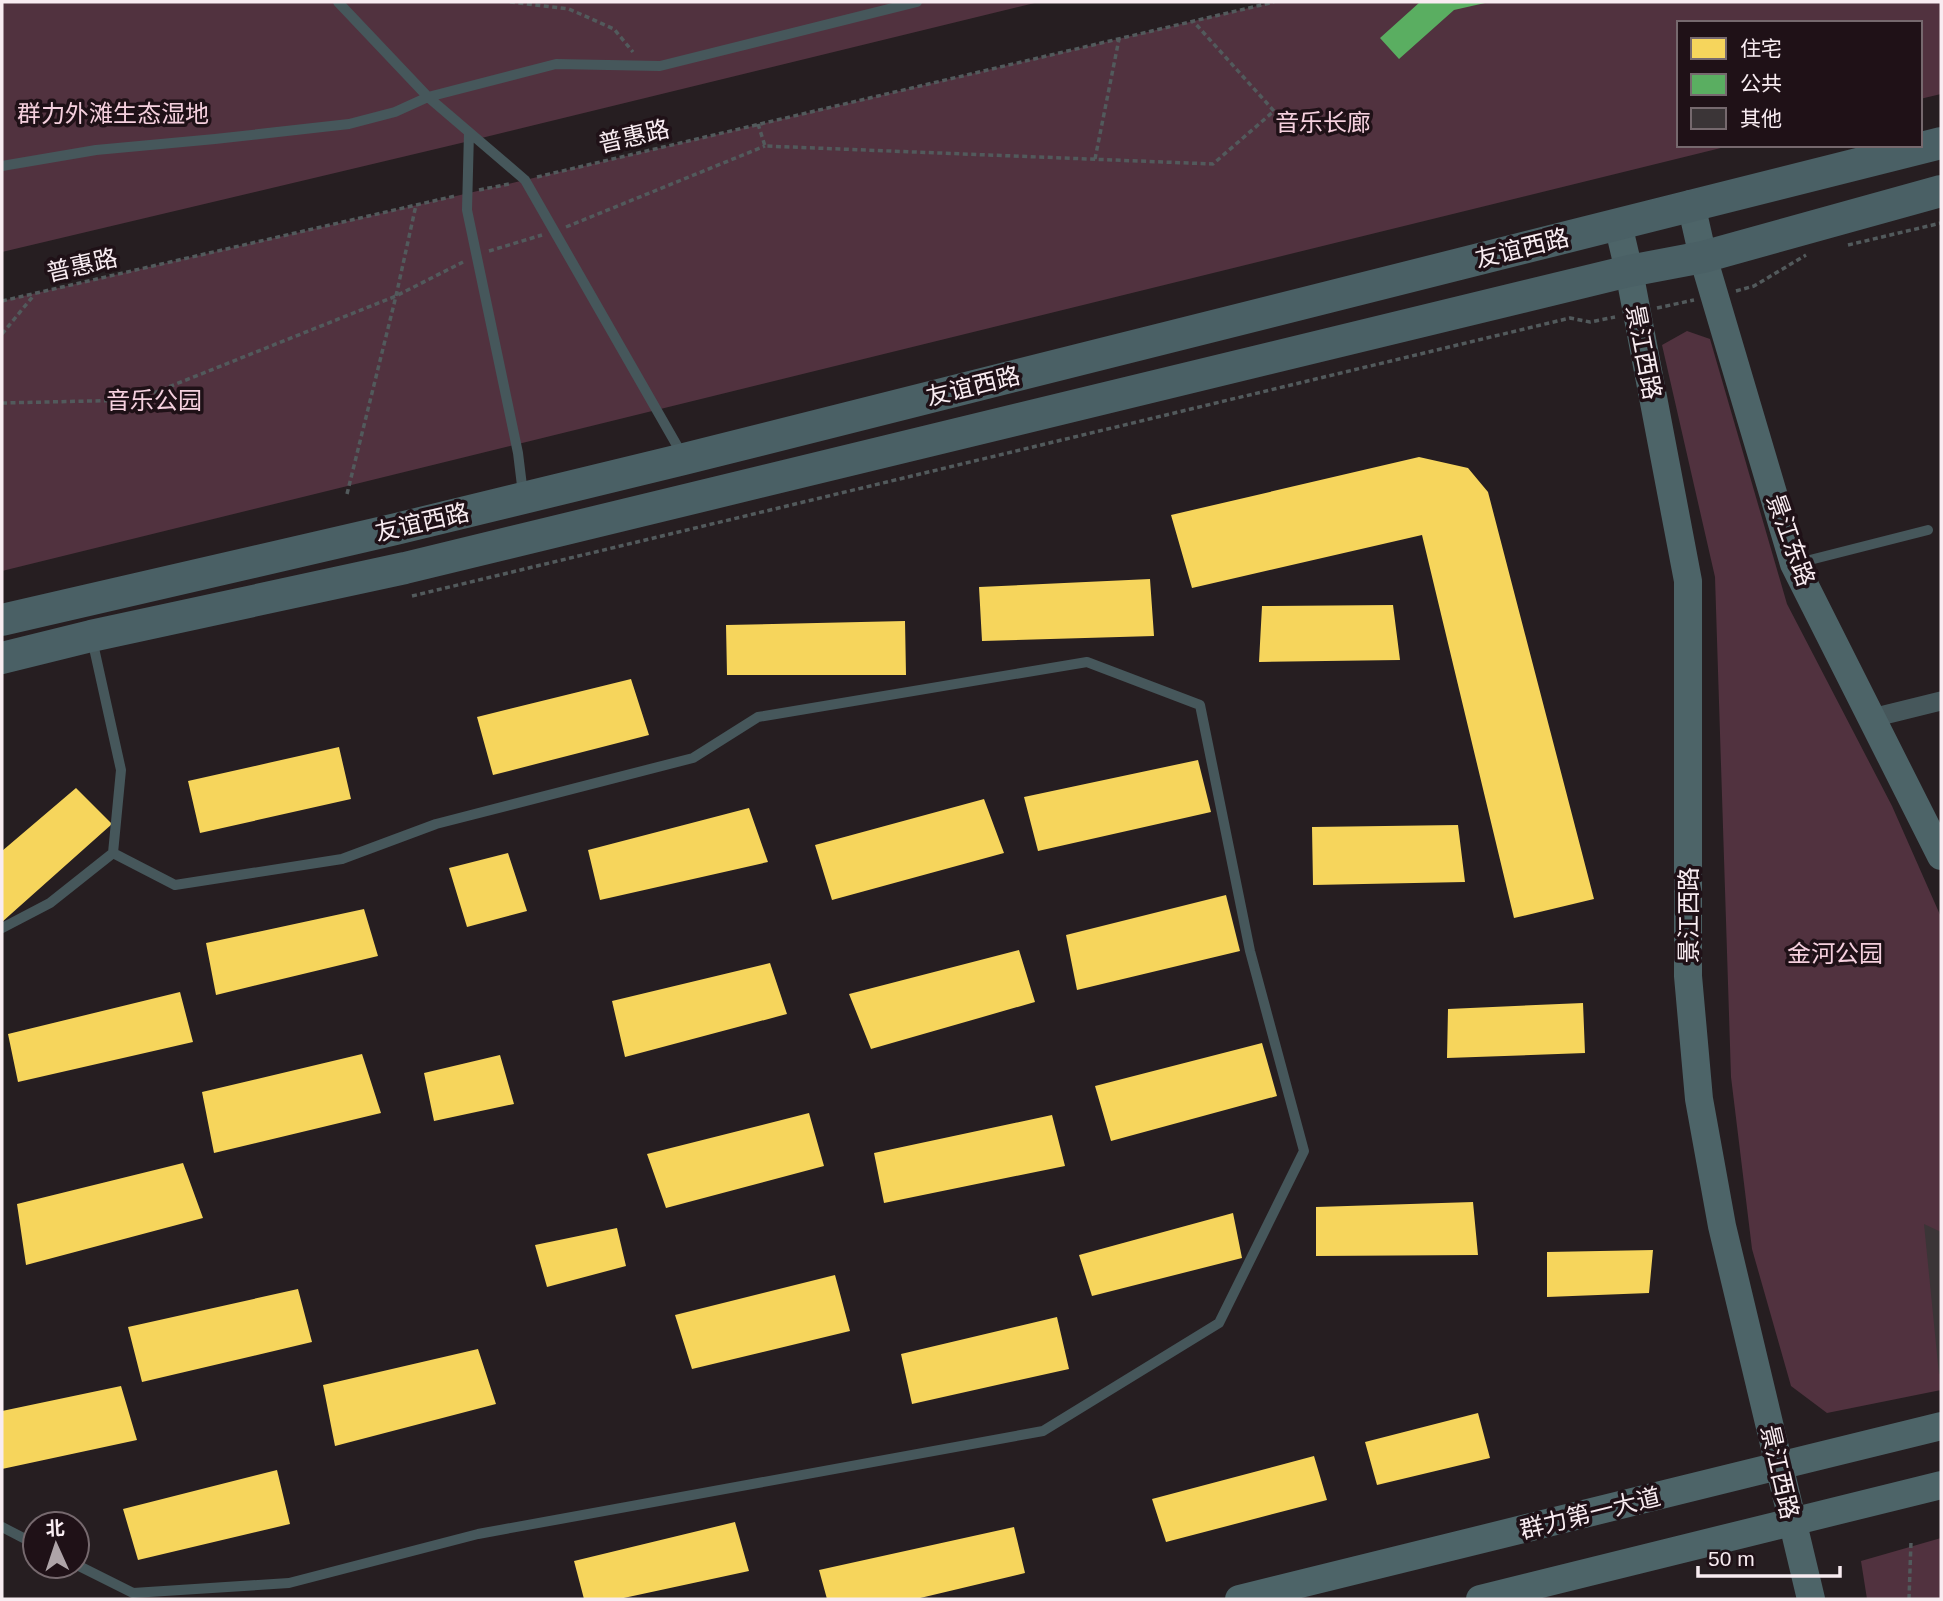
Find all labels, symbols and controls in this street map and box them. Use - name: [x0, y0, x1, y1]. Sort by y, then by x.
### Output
- legend: [1677, 21, 1922, 147]
- text: 住宅: [1740, 37, 1782, 60]
- text: 公共: [1740, 72, 1782, 95]
- park label: 群力外滩生态湿地: [17, 100, 209, 127]
- text: 其他: [1740, 107, 1782, 130]
- park label: 音乐长廊: [1275, 109, 1371, 136]
- street label: 普惠路: [596, 115, 672, 157]
- street label: 友谊西路: [1472, 223, 1572, 273]
- street label: 普惠路: [44, 244, 120, 286]
- street label: 景江西路: [1622, 302, 1666, 402]
- street label: 友谊西路: [923, 361, 1023, 411]
- park label: 音乐公园: [106, 387, 202, 414]
- street label: 景江东路: [1762, 490, 1820, 590]
- street label: 友谊西路: [372, 498, 472, 546]
- street label: 景江西路: [1675, 867, 1702, 963]
- park label: 金河公园: [1787, 940, 1883, 967]
- street label: 景江西路: [1756, 1422, 1804, 1522]
- street label: 群力第一大道: [1517, 1482, 1663, 1544]
- north arrow: [21, 1510, 91, 1580]
- text: 北: [45, 1518, 65, 1540]
- scale bar: [1698, 1534, 1840, 1578]
- text: 50 m: [1708, 1547, 1755, 1570]

